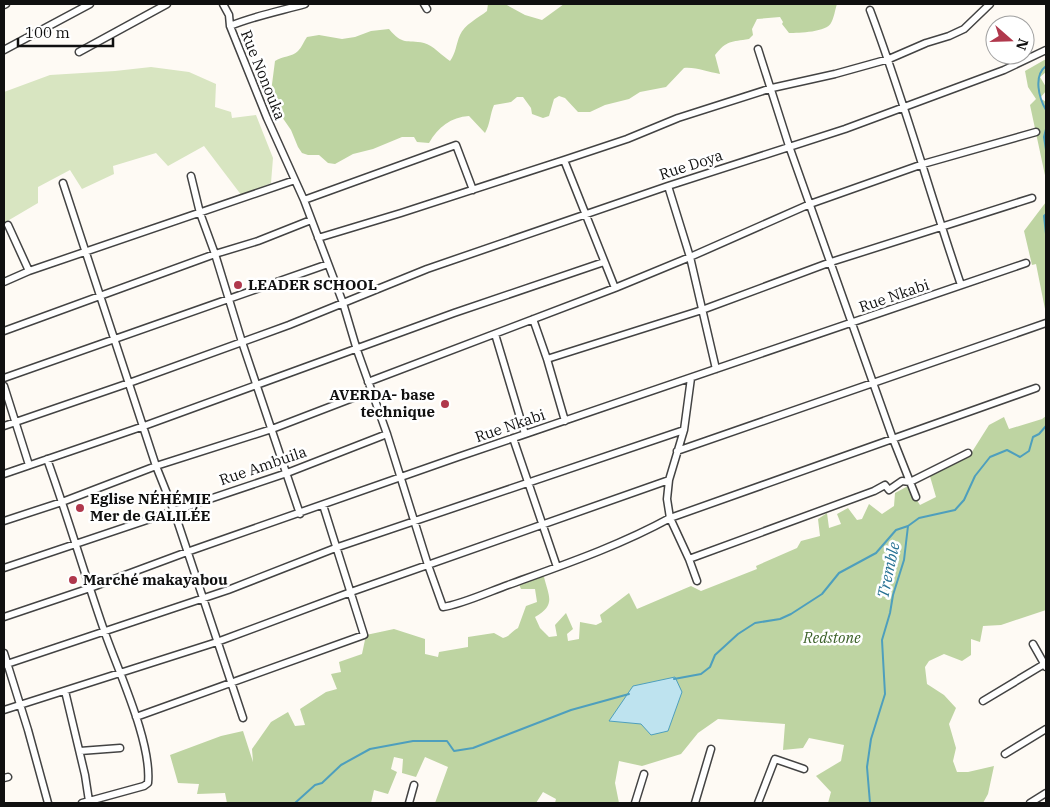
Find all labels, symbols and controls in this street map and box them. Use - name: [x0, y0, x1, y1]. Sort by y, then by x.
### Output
- scale bar: [18, 15, 112, 47]
- north arrow: [985, 15, 1035, 65]
- text: 100 m: [25, 23, 70, 42]
- street label: Rue Nonouka: [237, 27, 290, 122]
- text: N: [1012, 36, 1033, 53]
- street label: Rue Doya: [657, 145, 725, 184]
- place label: LEADER SCHOOL: [248, 275, 377, 294]
- street label: Rue Nkabi: [856, 275, 932, 316]
- marker: LEADER SCHOOL: [232, 279, 244, 291]
- place label: AVERDA- base technique: [329, 385, 435, 421]
- marker: AVERDA- base technique: [439, 398, 451, 410]
- street label: Rue Nkabi: [472, 405, 548, 446]
- street label: Rue Ambuila: [217, 442, 309, 489]
- place label: Eglise NÉHÉMIE Mer de GALILÉE: [90, 489, 211, 525]
- marker: Eglise NÉHÉMIE Mer de GALILÉE: [74, 502, 86, 514]
- water label: Tremble: [872, 540, 904, 600]
- place label: Marché makayabou: [83, 570, 228, 589]
- marker: Marché makayabou: [67, 574, 79, 586]
- park label: Redstone: [802, 628, 861, 647]

